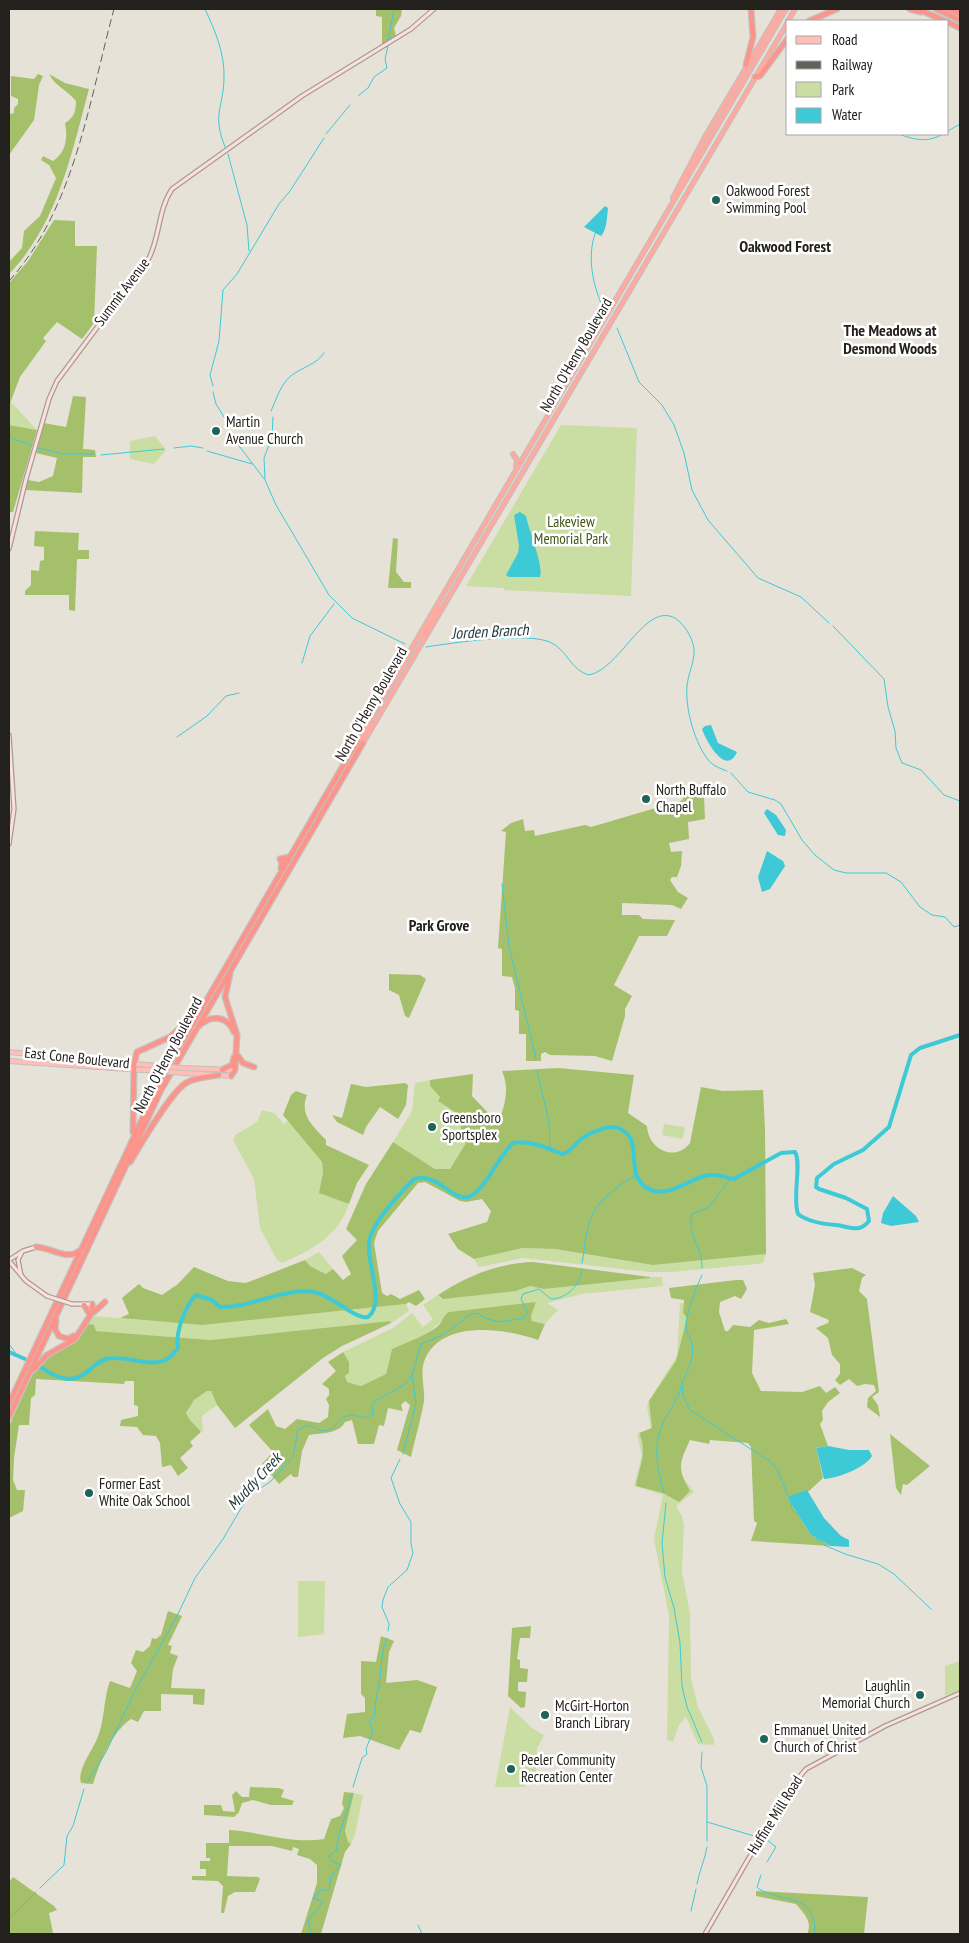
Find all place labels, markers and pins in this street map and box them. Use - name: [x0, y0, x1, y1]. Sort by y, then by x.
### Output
- place label: Oakwood Forest Swimming Pool: [726, 181, 810, 217]
- marker: Oakwood Forest Swimming Pool: [710, 194, 722, 206]
- place label: Martin Avenue Church: [226, 412, 303, 448]
- marker: Martin Avenue Church: [210, 425, 222, 437]
- place label: North Buffalo Chapel: [656, 780, 726, 816]
- marker: North Buffalo Chapel: [640, 793, 652, 805]
- place label: Greensboro Sportsplex: [442, 1108, 501, 1144]
- marker: Greensboro Sportsplex: [426, 1121, 438, 1133]
- place label: Former East White Oak School: [99, 1474, 191, 1510]
- marker: Former East White Oak School: [83, 1487, 95, 1499]
- place label: Laughlin Memorial Church: [822, 1676, 910, 1712]
- marker: Laughlin Memorial Church: [914, 1689, 926, 1701]
- place label: McGirt-Horton Branch Library: [555, 1696, 630, 1732]
- marker: McGirt-Horton Branch Library: [539, 1709, 551, 1721]
- place label: Emmanuel United Church of Christ: [774, 1720, 866, 1756]
- marker: Emmanuel United Church of Christ: [758, 1733, 770, 1745]
- place label: Peeler Community Recreation Center: [521, 1750, 615, 1786]
- marker: Peeler Community Recreation Center: [505, 1763, 517, 1775]

